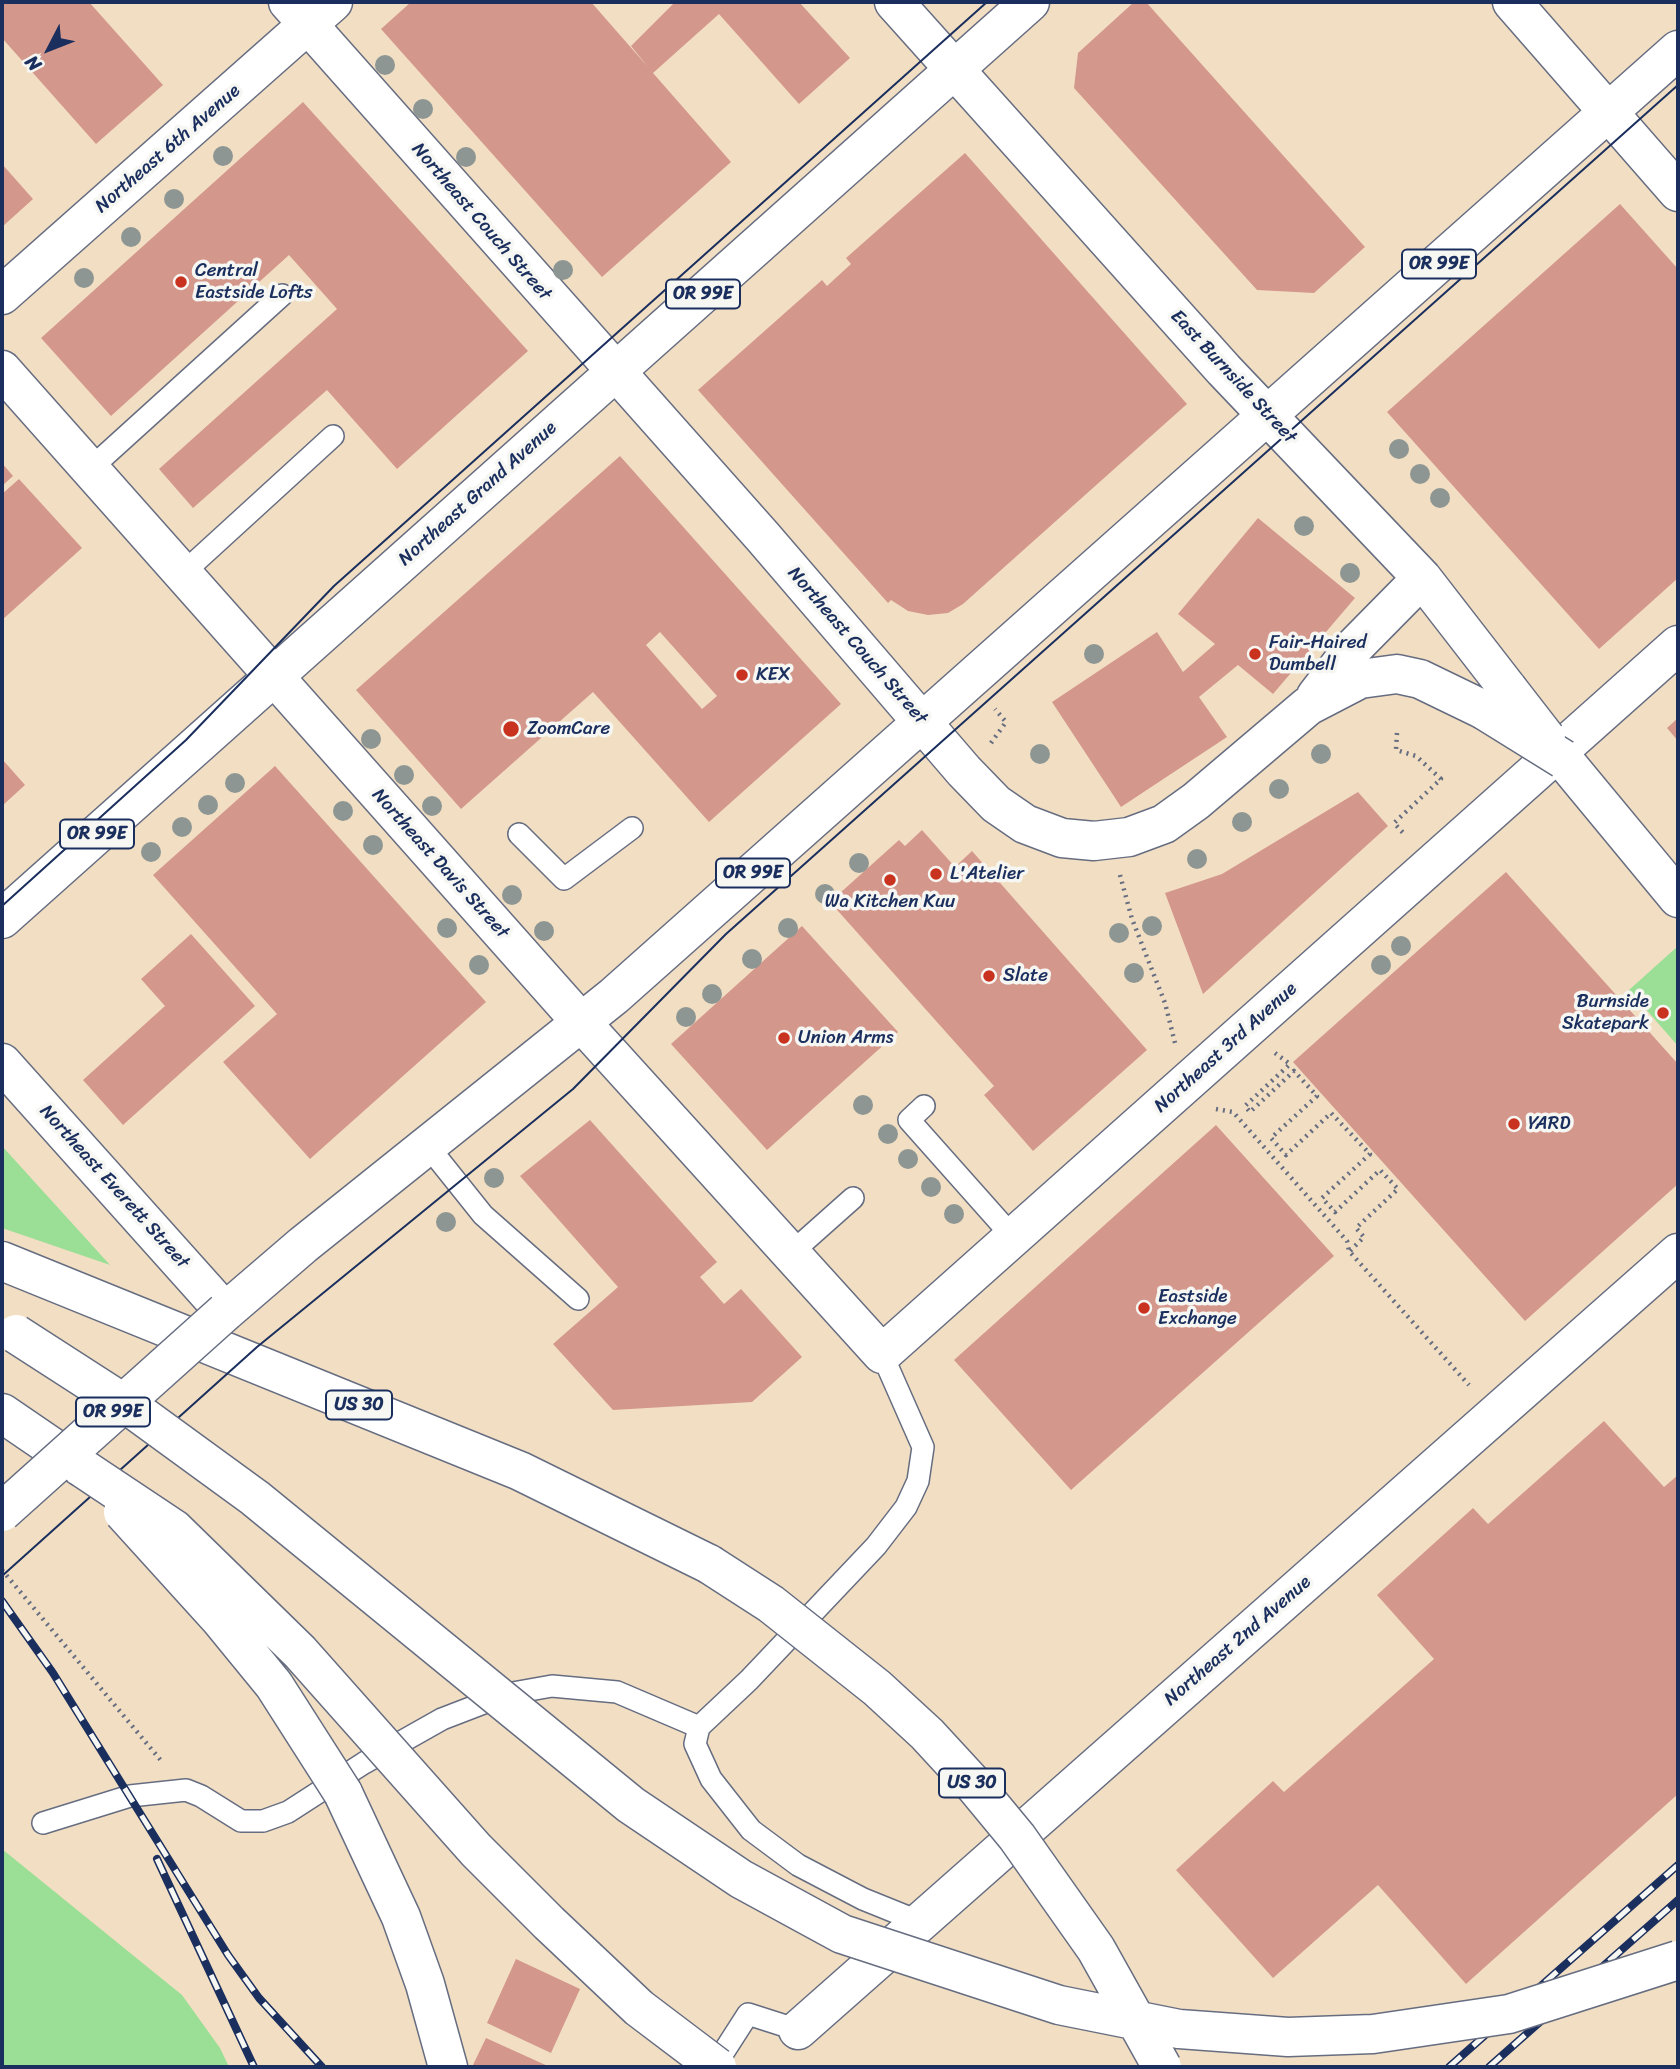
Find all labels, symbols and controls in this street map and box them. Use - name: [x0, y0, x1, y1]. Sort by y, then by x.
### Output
- north arrow: [14, 14, 84, 84]
- text: N: [16, 47, 50, 79]
- street label: Northeast 6th Avenue: [91, 80, 245, 218]
- street label: Northeast Couch Street: [406, 139, 556, 305]
- road number: OR 99E: [1402, 250, 1476, 278]
- place label: Central Eastside Lofts: [195, 260, 312, 304]
- marker: Central Eastside Lofts: [173, 274, 189, 290]
- road number: OR 99E: [666, 280, 740, 308]
- street label: East Burnside Street: [1165, 305, 1301, 449]
- street label: Northeast Grand Avenue: [394, 417, 562, 571]
- street label: Northeast Couch Street: [782, 563, 932, 729]
- place label: Fair-Haired Dumbell: [1269, 632, 1367, 676]
- marker: Fair-Haired Dumbell: [1247, 646, 1263, 662]
- place label: KEX: [756, 664, 791, 686]
- marker: KEX: [734, 667, 750, 683]
- place label: ZoomCare: [527, 718, 610, 740]
- marker: ZoomCare: [501, 719, 521, 739]
- street label: Northeast Davis Street: [367, 784, 513, 944]
- road number: OR 99E: [60, 820, 134, 848]
- road number: OR 99E: [716, 858, 790, 888]
- place label: L'Atelier: [950, 863, 1024, 885]
- marker: L'Atelier: [928, 866, 944, 882]
- marker: Wa Kitchen Kuu: [882, 872, 898, 888]
- place label: Wa Kitchen Kuu: [825, 891, 955, 913]
- place label: Slate: [1003, 965, 1048, 987]
- marker: Slate: [981, 968, 997, 984]
- street label: Northeast 3rd Avenue: [1150, 978, 1302, 1118]
- place label: Burnside Skatepark: [1562, 991, 1649, 1035]
- marker: Burnside Skatepark: [1655, 1005, 1671, 1021]
- place label: Union Arms: [798, 1027, 894, 1049]
- marker: Union Arms: [776, 1030, 792, 1046]
- street label: Northeast Everett Street: [34, 1100, 194, 1274]
- place label: YARD: [1528, 1113, 1571, 1135]
- marker: YARD: [1506, 1116, 1522, 1132]
- place label: Eastside Exchange: [1158, 1286, 1237, 1330]
- marker: Eastside Exchange: [1136, 1300, 1152, 1316]
- road number: US 30: [326, 1390, 392, 1420]
- road number: OR 99E: [76, 1398, 150, 1427]
- street label: Northeast 2nd Avenue: [1160, 1571, 1316, 1711]
- road number: US 30: [939, 1768, 1005, 1798]

